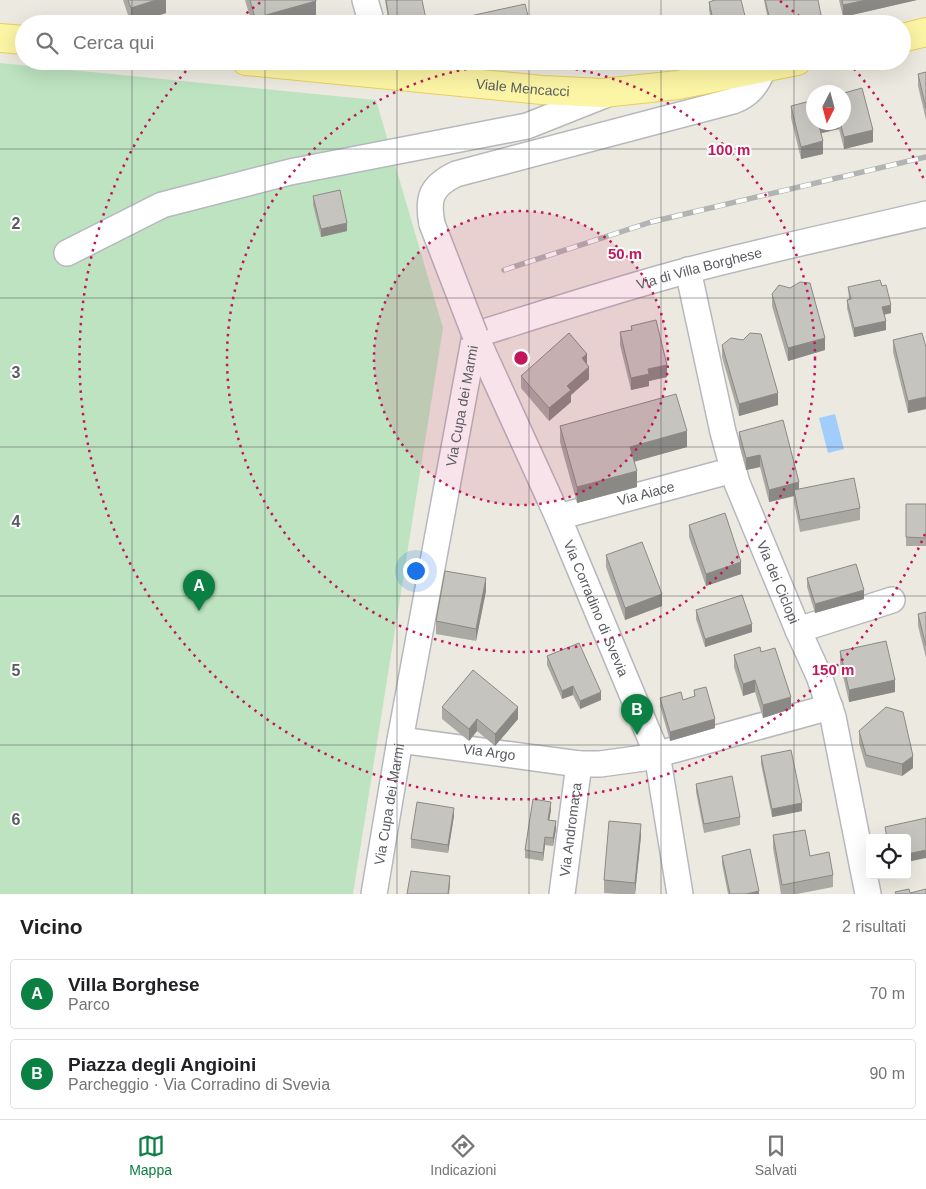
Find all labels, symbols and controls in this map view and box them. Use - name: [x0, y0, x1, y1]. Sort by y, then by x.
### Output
- search box: [15, 15, 911, 70]
- icon: search: [33, 29, 61, 57]
- text: Cerca qui: [73, 32, 154, 53]
- street label: Viale Mencacci: [475, 76, 570, 99]
- north arrow: [806, 85, 851, 130]
- text: 100 m: [708, 141, 750, 158]
- text: 2: [12, 215, 21, 232]
- street label: Via di Villa Borghese: [635, 244, 764, 292]
- text: 50 m: [608, 245, 642, 262]
- street label: Via Cupa dei Marmi: [443, 344, 481, 468]
- centre of rings: [512, 349, 530, 367]
- text: 3: [12, 364, 21, 381]
- street label: Via Aiace: [616, 478, 676, 509]
- text: 4: [12, 513, 21, 530]
- street label: Via Corradino di Svevia: [561, 538, 632, 679]
- street label: Via dei Ciclopi: [754, 538, 803, 626]
- your location: [403, 558, 429, 584]
- pin: A: [183, 570, 215, 611]
- text: 150 m: [812, 661, 854, 678]
- text: 5: [12, 662, 21, 679]
- pin: B: [621, 694, 653, 735]
- street label: Via Argo: [462, 741, 517, 763]
- street label: Via Cupa dei Marmi: [371, 742, 407, 866]
- street label: Via Andromaca: [556, 781, 585, 878]
- text: 6: [12, 811, 21, 828]
- map controls: [866, 834, 911, 879]
- button: locate: [866, 834, 911, 879]
- text: Vicino: [20, 915, 83, 938]
- text: 2 risultati: [842, 918, 906, 935]
- text: Villa Borghese: [68, 974, 200, 995]
- text: A: [31, 985, 43, 1002]
- text: 70 m: [869, 985, 905, 1002]
- text: Parco: [68, 996, 110, 1013]
- text: Piazza degli Angioini: [68, 1054, 256, 1075]
- text: B: [31, 1065, 43, 1082]
- text: 90 m: [869, 1065, 905, 1082]
- text: Parcheggio · Via Corradino di Svevia: [68, 1076, 330, 1093]
- tab: Mappa: [129, 1132, 172, 1178]
- tab: Indicazioni: [430, 1132, 496, 1178]
- tab: Salvati: [755, 1132, 797, 1178]

